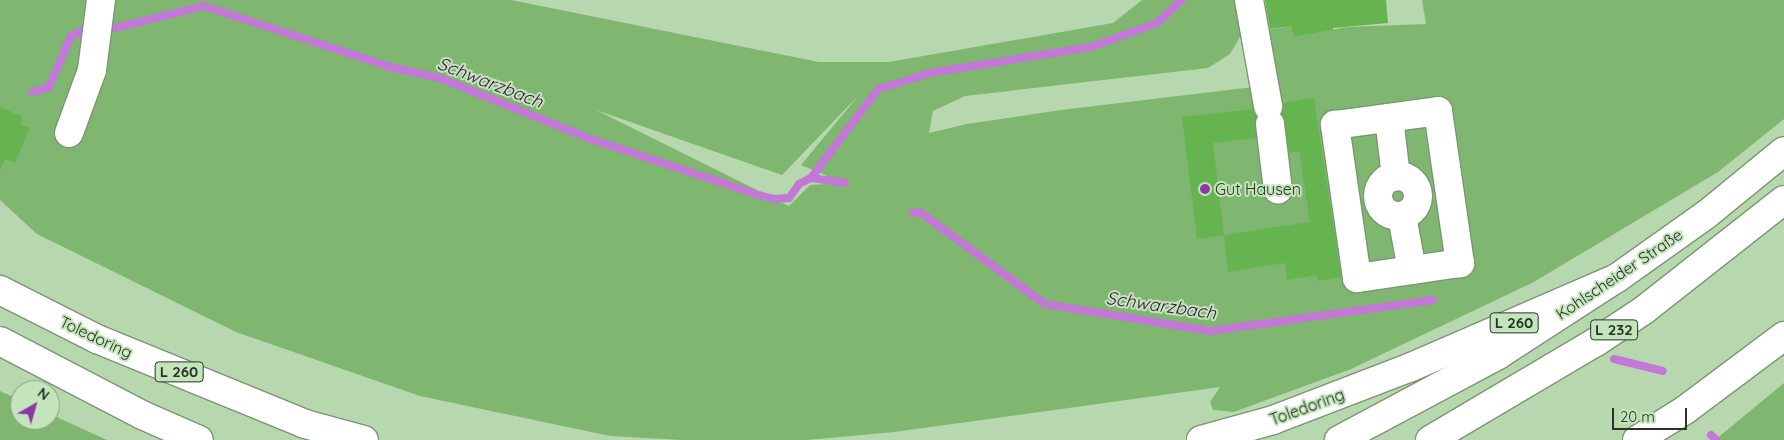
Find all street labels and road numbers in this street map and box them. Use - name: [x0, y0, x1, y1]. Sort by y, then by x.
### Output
- street label: Kohlscheider Straße: [1552, 225, 1686, 323]
- road number: L 260: [1489, 310, 1539, 336]
- street label: Toledoring: [57, 312, 135, 362]
- road number: L 232: [1589, 318, 1639, 342]
- road number: L 260: [154, 360, 204, 384]
- street label: Toledoring: [1267, 385, 1347, 429]

